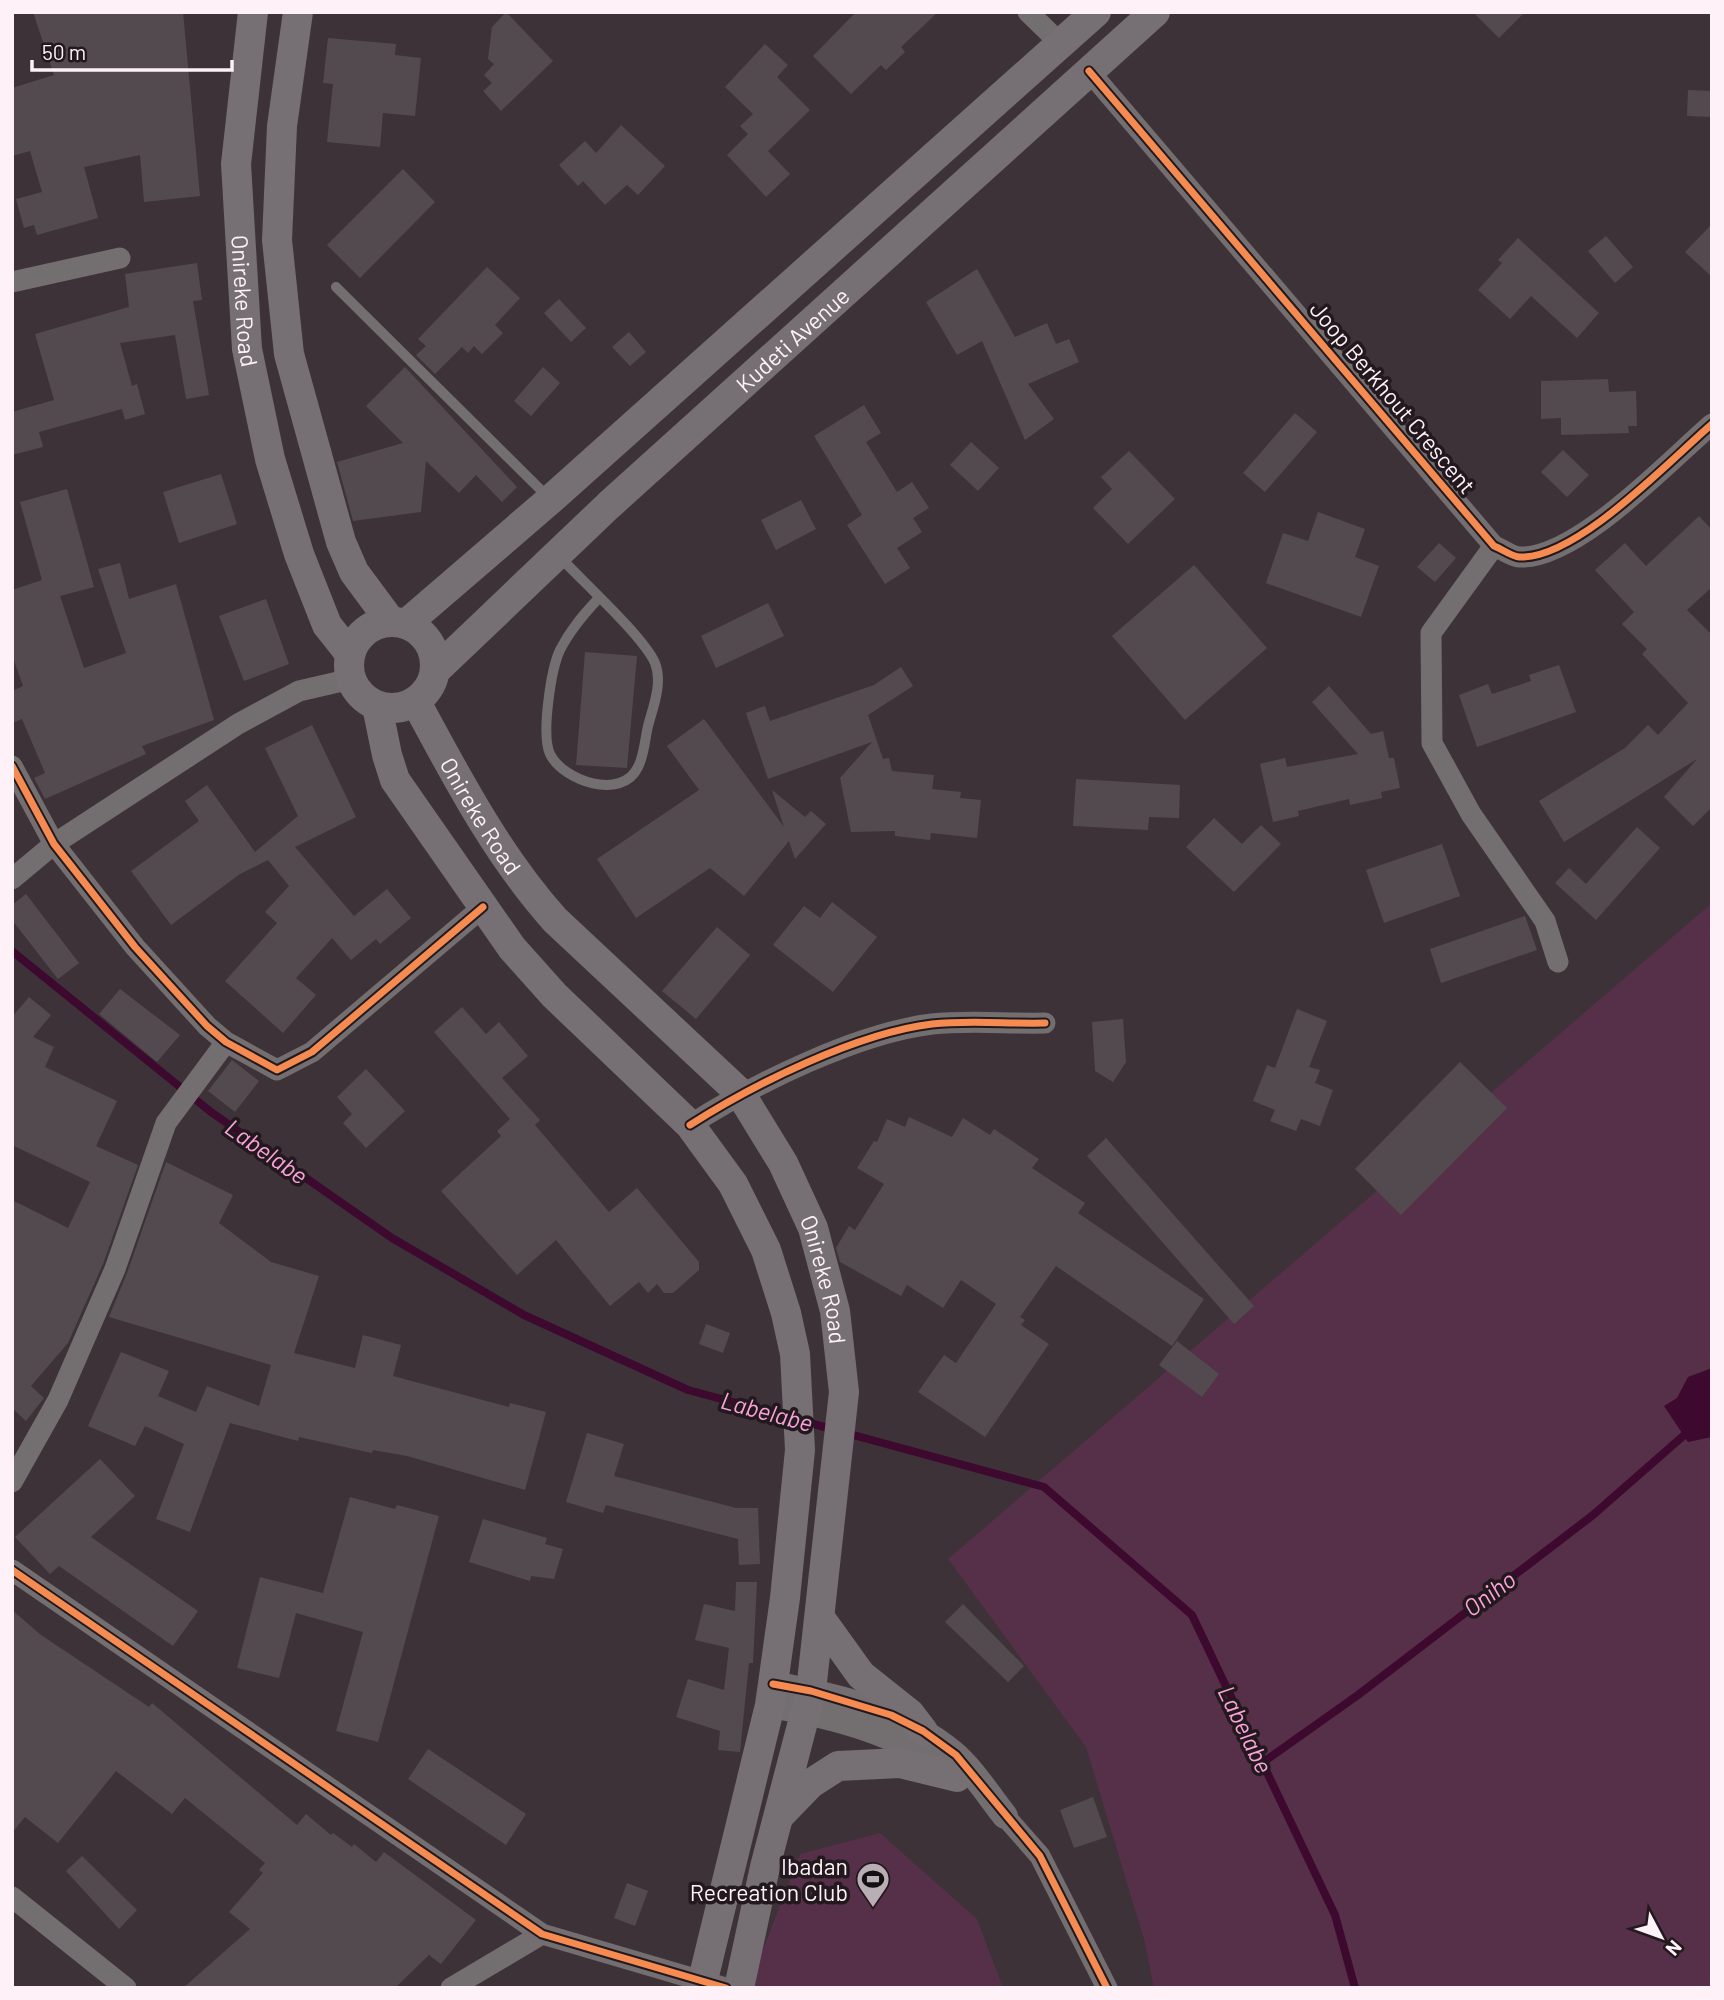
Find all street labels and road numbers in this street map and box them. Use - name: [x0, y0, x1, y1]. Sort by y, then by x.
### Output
- street label: Onireke Road: [226, 234, 264, 369]
- street label: Kudeti Avenue: [730, 281, 855, 398]
- street label: Joop Berkhout Crescent: [1304, 295, 1482, 499]
- street label: Onireke Road: [435, 752, 528, 880]
- street label: Onireke Road: [795, 1210, 853, 1345]

